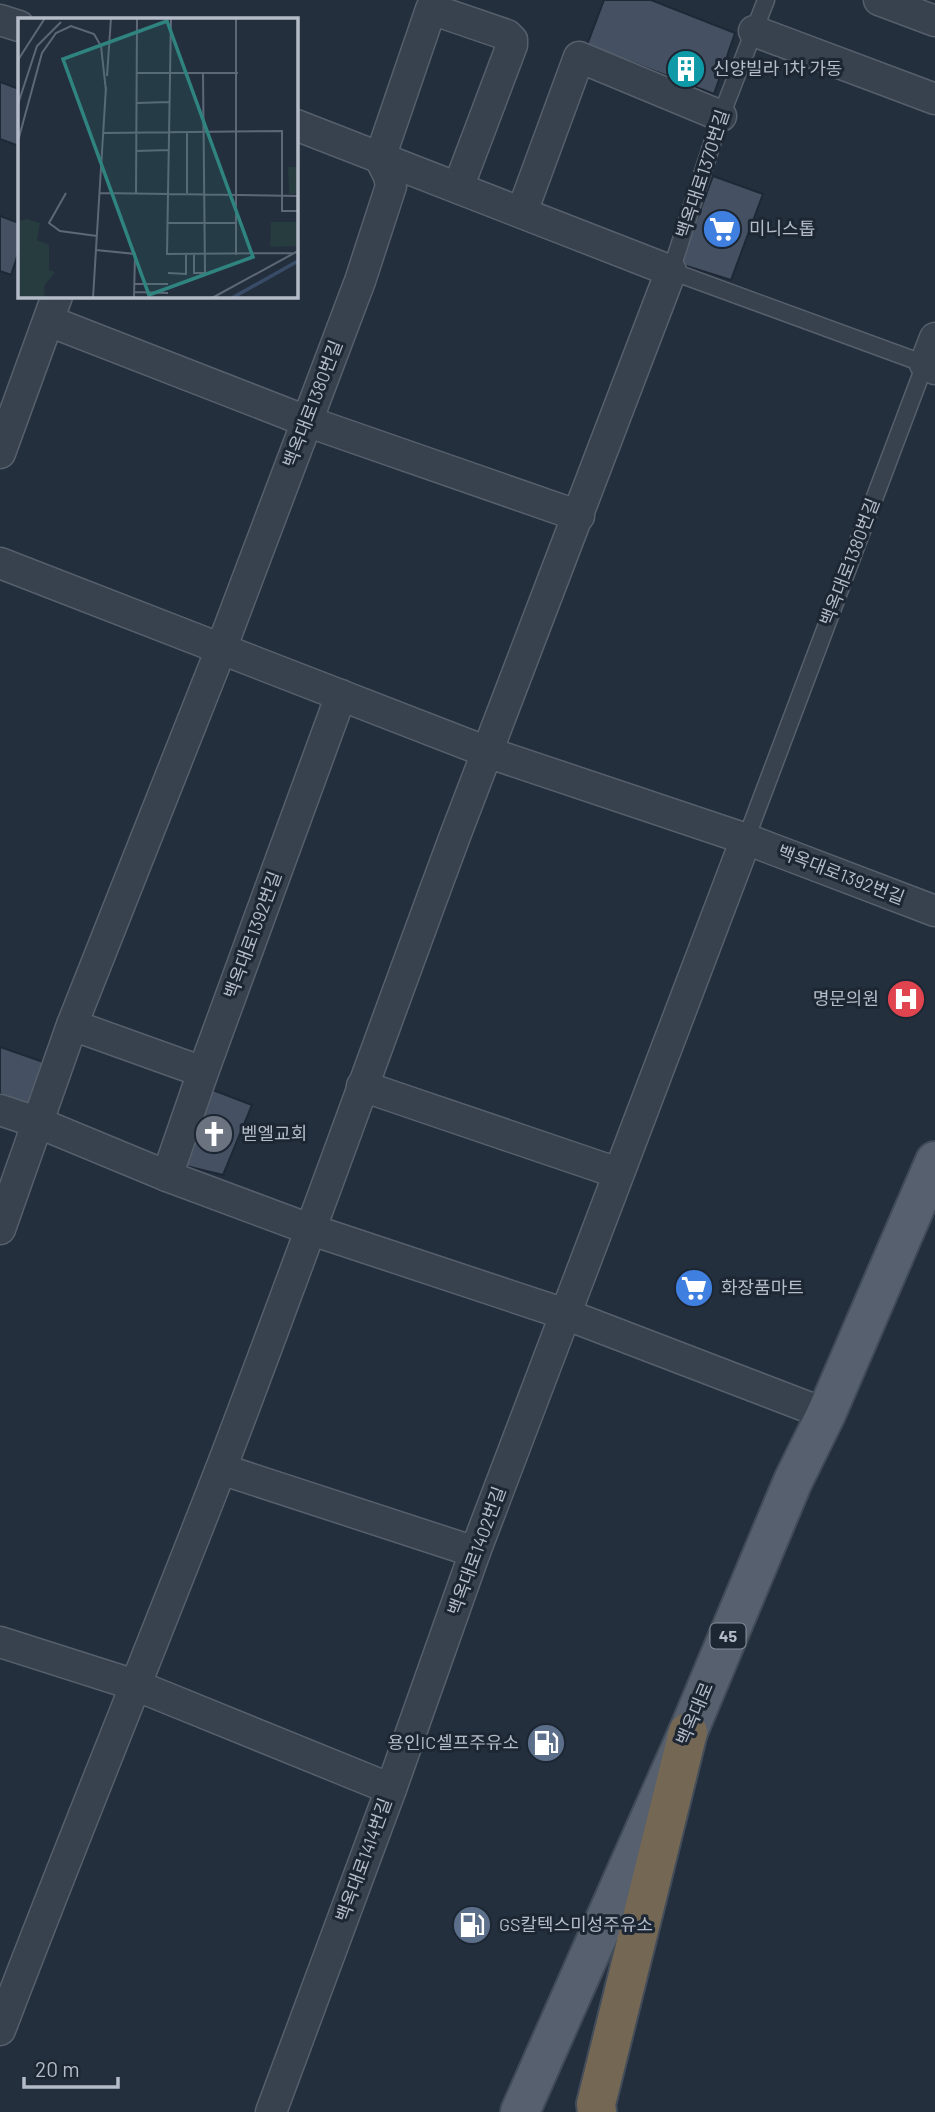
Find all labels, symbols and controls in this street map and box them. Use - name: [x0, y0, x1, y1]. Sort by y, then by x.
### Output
- inset map: [18, 18, 298, 298]
- building icon: 신양빌라 1차 가동: [665, 48, 707, 90]
- place label: 신양빌라 1차 가동: [713, 57, 842, 79]
- street label: 백옥대로1370번길: [671, 107, 733, 241]
- supermarket icon: 미니스톱: [701, 208, 743, 250]
- place label: 미니스톱: [749, 217, 815, 239]
- street label: 백옥대로1380번길: [278, 337, 346, 470]
- street label: 백옥대로1380번길: [815, 495, 883, 628]
- street label: 백옥대로1392번길: [775, 840, 908, 908]
- street label: 백옥대로1392번길: [219, 868, 285, 1001]
- hospital icon: 명문의원: [885, 978, 927, 1020]
- place label: 명문의원: [813, 987, 879, 1009]
- church icon: 벧엘교회: [193, 1113, 235, 1155]
- place label: 벧엘교회: [241, 1122, 307, 1144]
- supermarket icon: 화장품마트: [673, 1267, 715, 1309]
- place label: 화장품마트: [721, 1276, 804, 1298]
- street label: 백옥대로1402번길: [443, 1483, 510, 1618]
- road number: 45: [710, 1624, 746, 1648]
- street label: 백옥대로: [671, 1679, 717, 1748]
- fuel station icon: 용인IC셀프주유소: [525, 1722, 567, 1764]
- place label: 용인IC셀프주유소: [387, 1731, 519, 1753]
- street label: 백옥대로1414번길: [330, 1795, 396, 1925]
- fuel station icon: GS칼텍스미성주유소: [451, 1904, 493, 1946]
- place label: GS칼텍스미성주유소: [499, 1913, 653, 1935]
- scale bar: [24, 2046, 119, 2090]
- text: 20 m: [35, 2056, 80, 2081]

